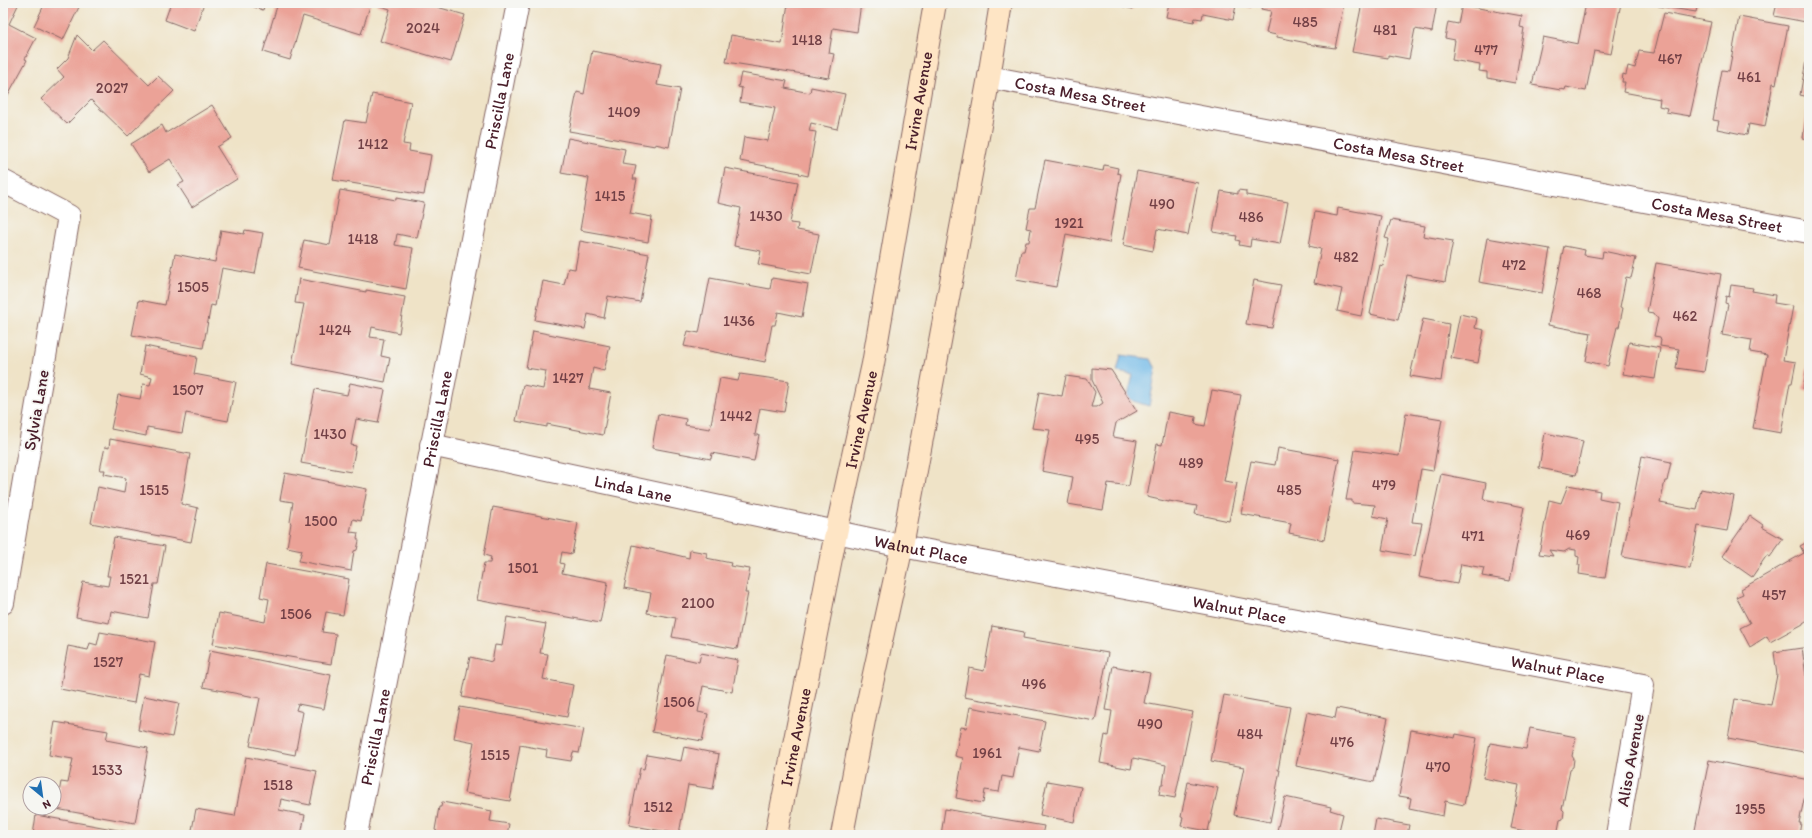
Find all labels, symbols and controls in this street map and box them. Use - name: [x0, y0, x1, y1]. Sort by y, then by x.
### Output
- house number: 485: [1292, 13, 1318, 31]
- house number: 2024: [406, 19, 440, 37]
- house number: 481: [1373, 21, 1397, 39]
- house number: 1418: [791, 31, 823, 49]
- house number: 477: [1474, 41, 1499, 59]
- street label: Irvine Avenue: [900, 50, 937, 152]
- house number: 467: [1658, 50, 1683, 68]
- street label: Priscilla Lane: [480, 51, 518, 151]
- house number: 461: [1737, 68, 1761, 86]
- street label: Costa Mesa Street: [1013, 72, 1148, 116]
- house number: 2027: [96, 79, 129, 97]
- house number: 1409: [607, 103, 641, 121]
- street label: Costa Mesa Street: [1331, 132, 1466, 177]
- house number: 1412: [358, 135, 389, 153]
- house number: 1415: [595, 187, 626, 205]
- street label: Costa Mesa Street: [1650, 192, 1784, 237]
- house number: 490: [1149, 195, 1175, 213]
- house number: 1430: [749, 207, 783, 225]
- house number: 486: [1238, 208, 1264, 226]
- house number: 1921: [1054, 214, 1084, 232]
- house number: 1418: [347, 230, 379, 248]
- house number: 482: [1333, 248, 1359, 266]
- house number: 472: [1502, 256, 1526, 274]
- house number: 1505: [177, 278, 209, 296]
- house number: 468: [1576, 284, 1602, 302]
- house number: 462: [1673, 307, 1698, 325]
- house number: 1436: [723, 312, 755, 330]
- house number: 1424: [319, 321, 351, 339]
- street label: Sylvia Lane: [19, 368, 53, 452]
- street label: Priscilla Lane: [418, 369, 456, 469]
- house number: 1427: [552, 369, 584, 387]
- street label: Irvine Avenue: [840, 369, 881, 471]
- house number: 1507: [172, 381, 204, 399]
- house number: 1442: [720, 407, 753, 425]
- house number: 1430: [313, 425, 347, 443]
- house number: 495: [1075, 430, 1099, 448]
- house number: 489: [1178, 454, 1204, 472]
- street label: Linda Lane: [593, 470, 674, 506]
- house number: 479: [1372, 476, 1396, 494]
- house number: 1515: [139, 481, 169, 499]
- house number: 485: [1276, 481, 1302, 499]
- house number: 1500: [304, 512, 338, 530]
- house number: 469: [1566, 526, 1591, 544]
- house number: 471: [1461, 527, 1485, 545]
- street label: Walnut Place: [872, 530, 970, 568]
- house number: 1501: [507, 559, 539, 577]
- house number: 1521: [119, 570, 149, 588]
- house number: 457: [1762, 586, 1787, 604]
- street label: Walnut Place: [1191, 591, 1288, 628]
- house number: 2100: [681, 594, 715, 612]
- house number: 1506: [280, 605, 312, 623]
- street label: Walnut Place: [1509, 650, 1607, 688]
- house number: 1527: [93, 653, 124, 671]
- house number: 496: [1022, 675, 1046, 693]
- street label: Irvine Avenue: [776, 686, 815, 788]
- street label: Priscilla Lane: [356, 687, 394, 787]
- house number: 1506: [663, 693, 695, 711]
- street label: Aliso Avenue: [1612, 712, 1648, 808]
- house number: 490: [1137, 715, 1163, 733]
- house number: 484: [1237, 725, 1263, 743]
- house number: 476: [1330, 733, 1354, 751]
- house number: 1961: [972, 744, 1002, 762]
- house number: 1515: [480, 746, 510, 764]
- house number: 470: [1425, 758, 1451, 776]
- house number: 1533: [91, 761, 123, 779]
- north arrow: [22, 776, 62, 816]
- house number: 1518: [263, 776, 293, 794]
- text: N: [40, 797, 53, 812]
- house number: 1512: [643, 798, 673, 816]
- house number: 1955: [1735, 800, 1765, 818]

